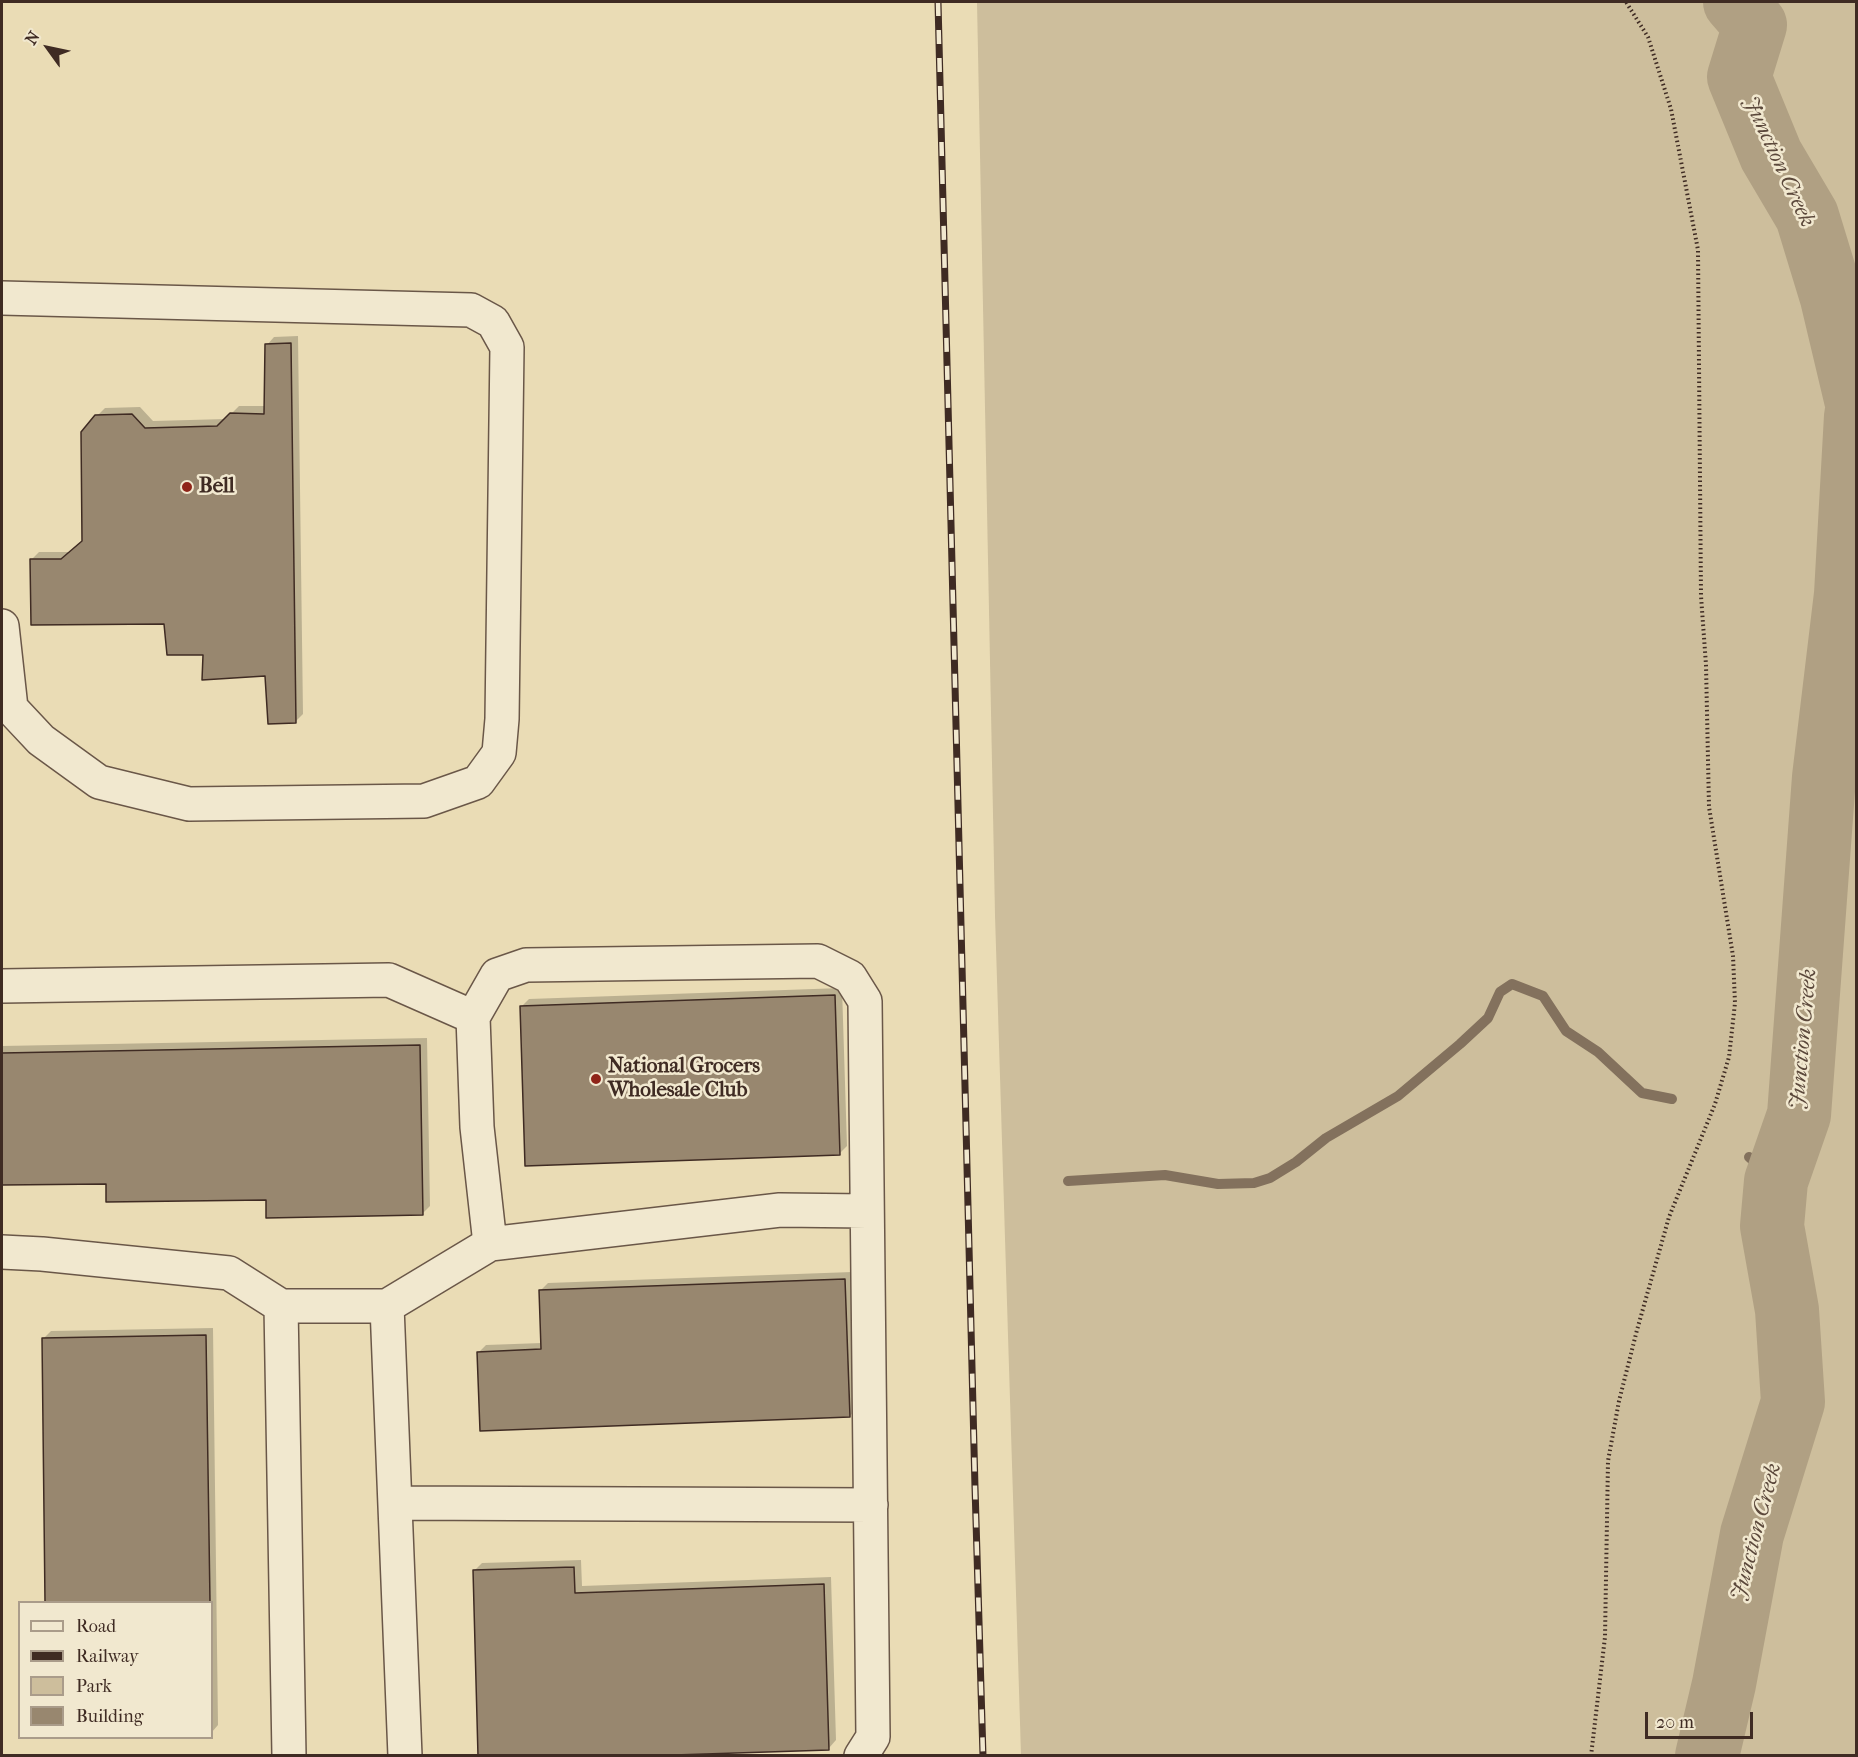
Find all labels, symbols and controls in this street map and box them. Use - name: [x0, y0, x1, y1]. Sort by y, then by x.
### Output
- north arrow: [18, 18, 78, 78]
- text: N: [21, 28, 44, 48]
- water label: Junction Creek: [1736, 92, 1820, 232]
- place label: Bell: [199, 474, 235, 500]
- marker: Bell: [180, 480, 194, 494]
- water label: Junction Creek: [1785, 968, 1823, 1110]
- place label: National Grocers Wholesale Club: [608, 1054, 760, 1104]
- marker: National Grocers Wholesale Club: [589, 1072, 603, 1086]
- water label: Junction Creek: [1726, 1460, 1788, 1604]
- legend: [18, 1601, 213, 1739]
- text: Road: [76, 1616, 116, 1637]
- text: Railway: [76, 1646, 139, 1667]
- text: Park: [76, 1676, 112, 1697]
- scale bar: [1648, 1700, 1756, 1738]
- text: Building: [76, 1706, 143, 1727]
- text: 20 m: [1656, 1712, 1694, 1733]

